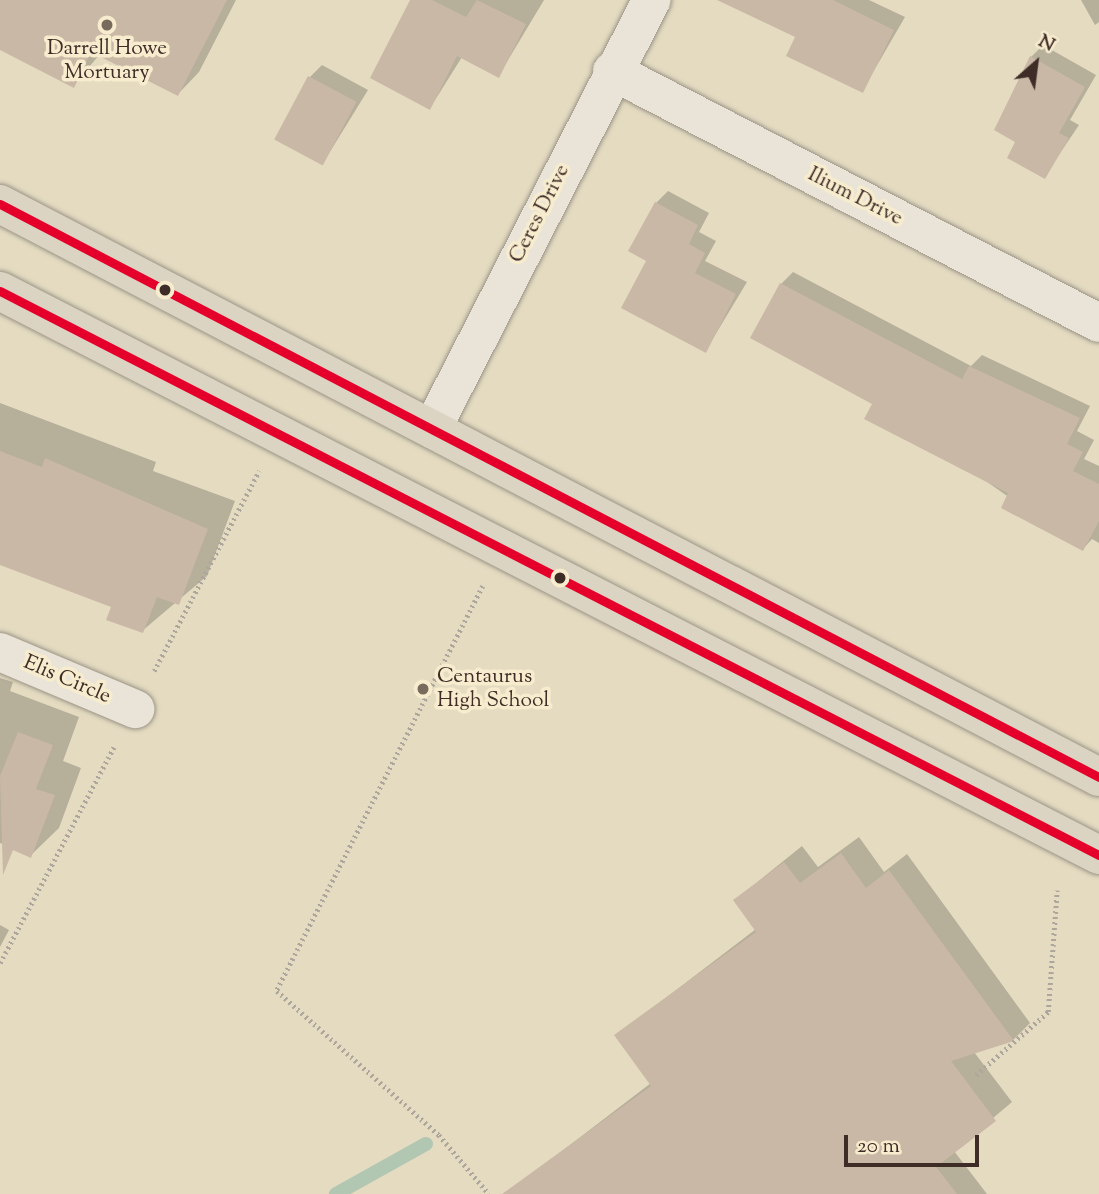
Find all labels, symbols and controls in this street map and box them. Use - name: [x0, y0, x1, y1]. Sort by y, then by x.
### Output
- marker: Darrell Howe Mortuary: [99, 17, 115, 33]
- north arrow: [1001, 28, 1071, 98]
- text: N: [1033, 29, 1059, 59]
- place label: Darrell Howe Mortuary: [47, 36, 167, 86]
- street label: Ceres Drive: [504, 161, 576, 267]
- street label: Ilium Drive: [803, 162, 907, 232]
- unlabelled marker: [158, 283, 172, 297]
- unlabelled marker: [553, 571, 567, 585]
- street label: Elis Circle: [20, 650, 114, 710]
- place label: Centaurus High School: [437, 664, 549, 714]
- marker: Centaurus High School: [415, 681, 431, 697]
- scale bar: [847, 1120, 982, 1164]
- text: 20 m: [857, 1132, 900, 1162]

